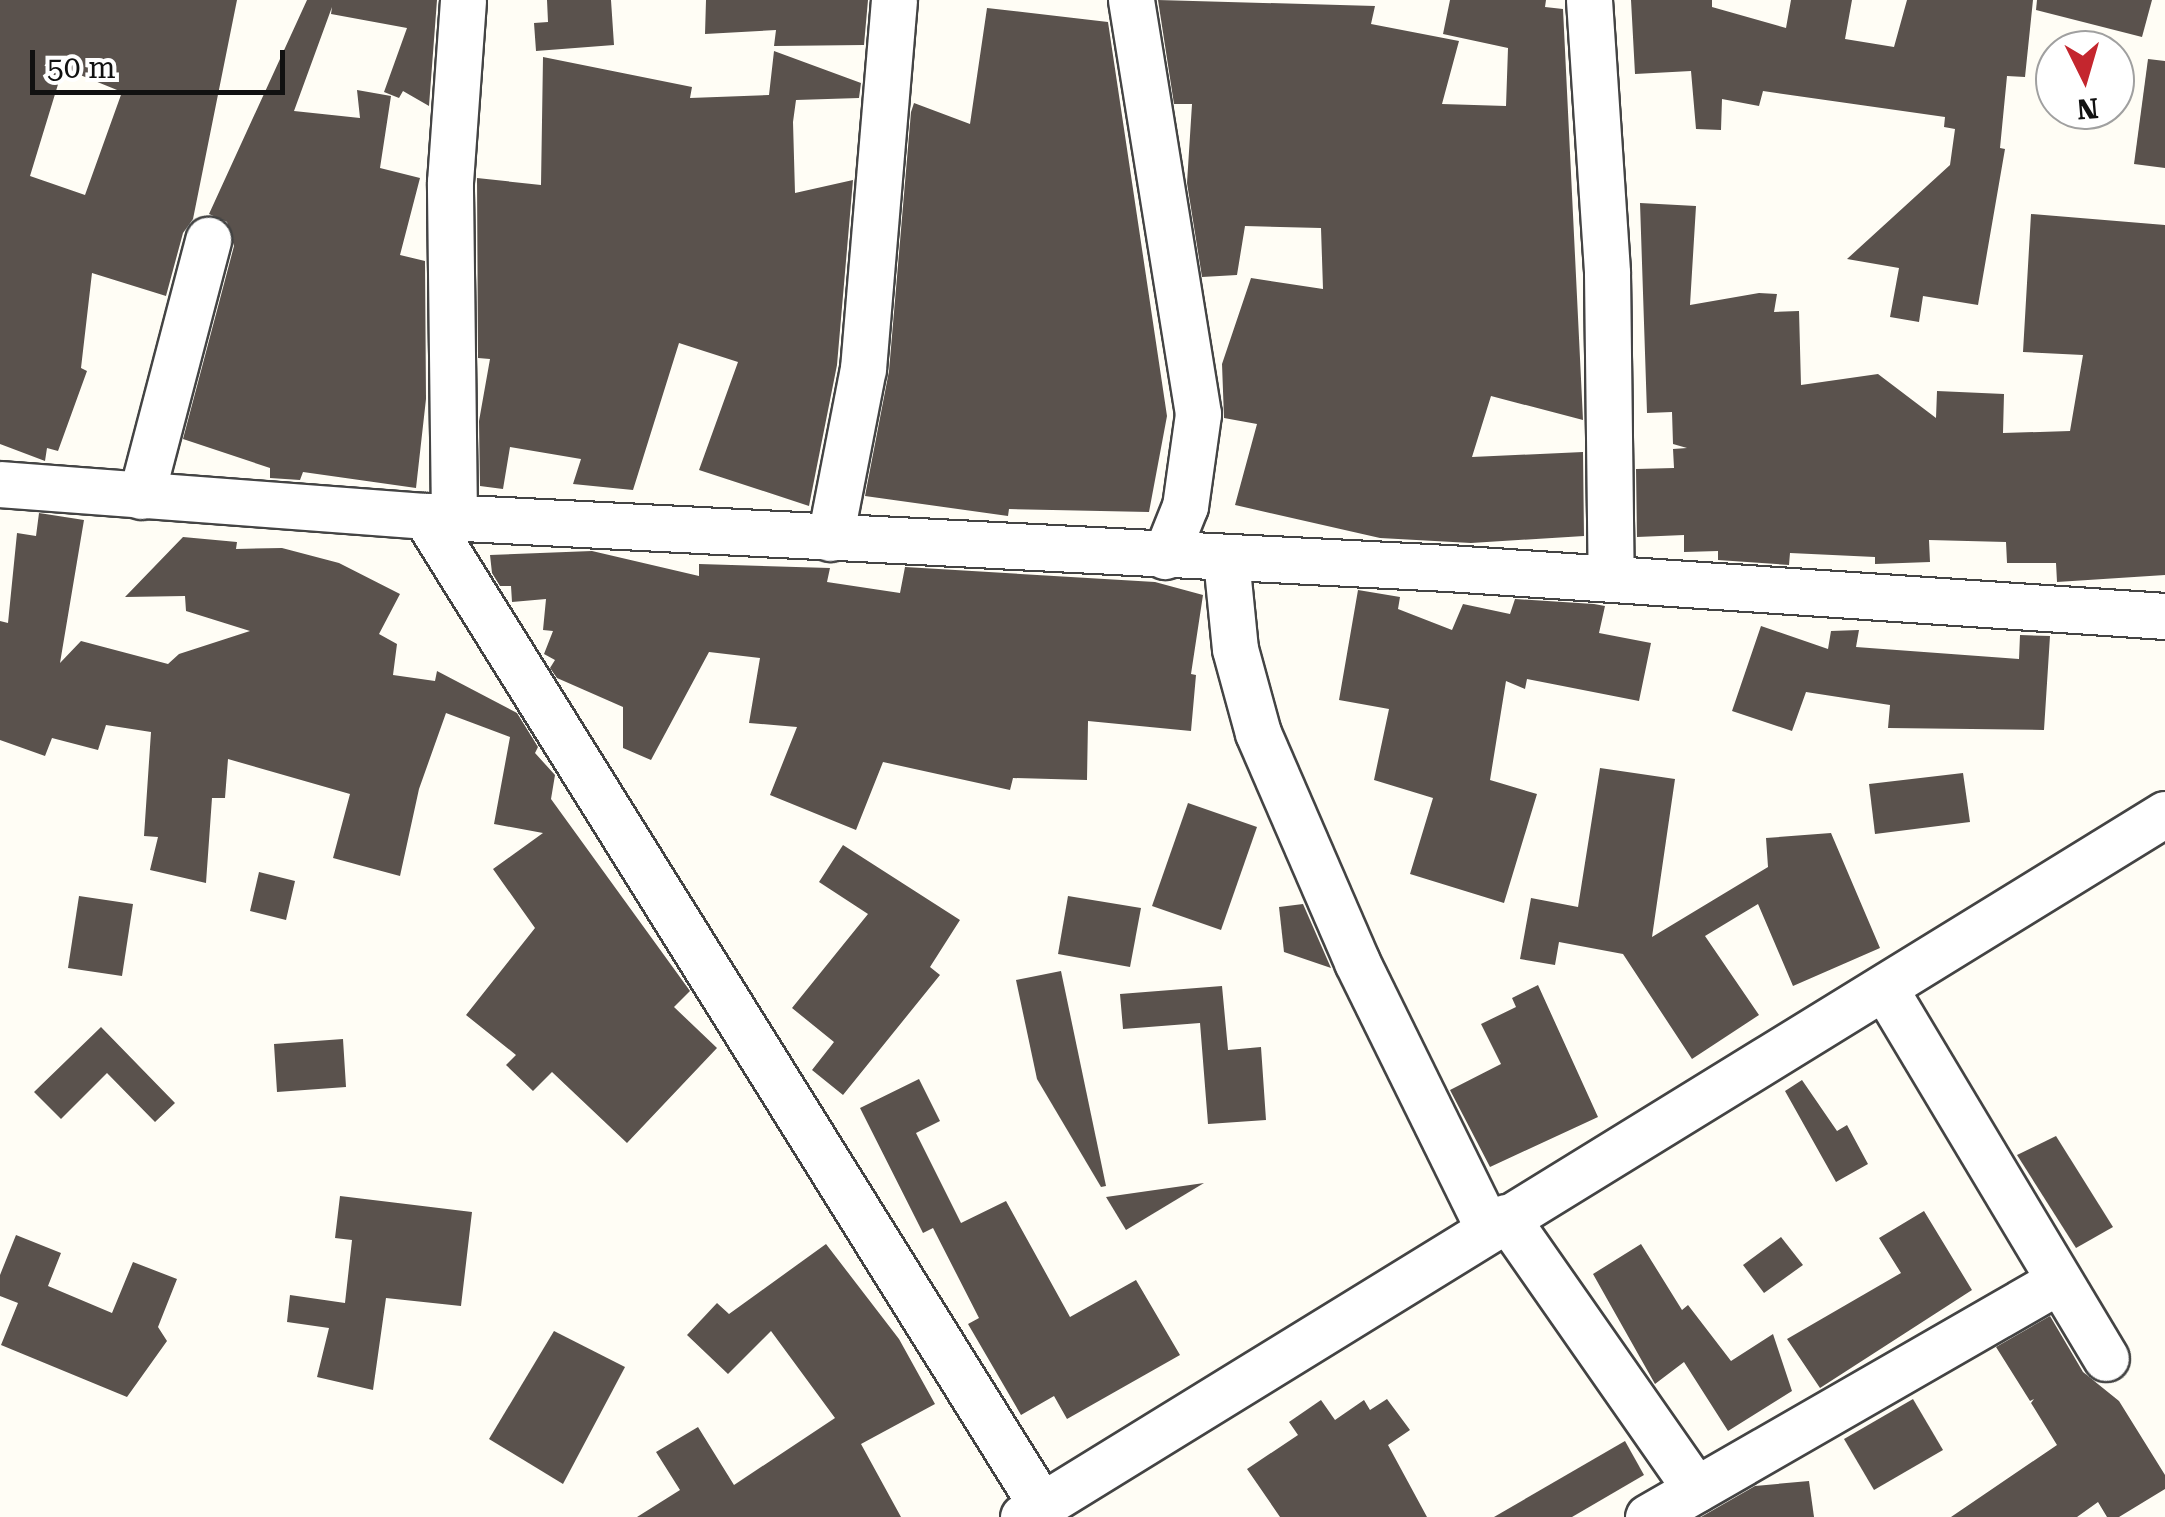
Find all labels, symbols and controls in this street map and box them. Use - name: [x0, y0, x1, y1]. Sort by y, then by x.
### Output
- scale bar: [35, 30, 290, 92]
- north arrow: [2035, 30, 2135, 130]
- text: 50 m: [47, 50, 116, 85]
- text: N: [2075, 91, 2100, 126]

